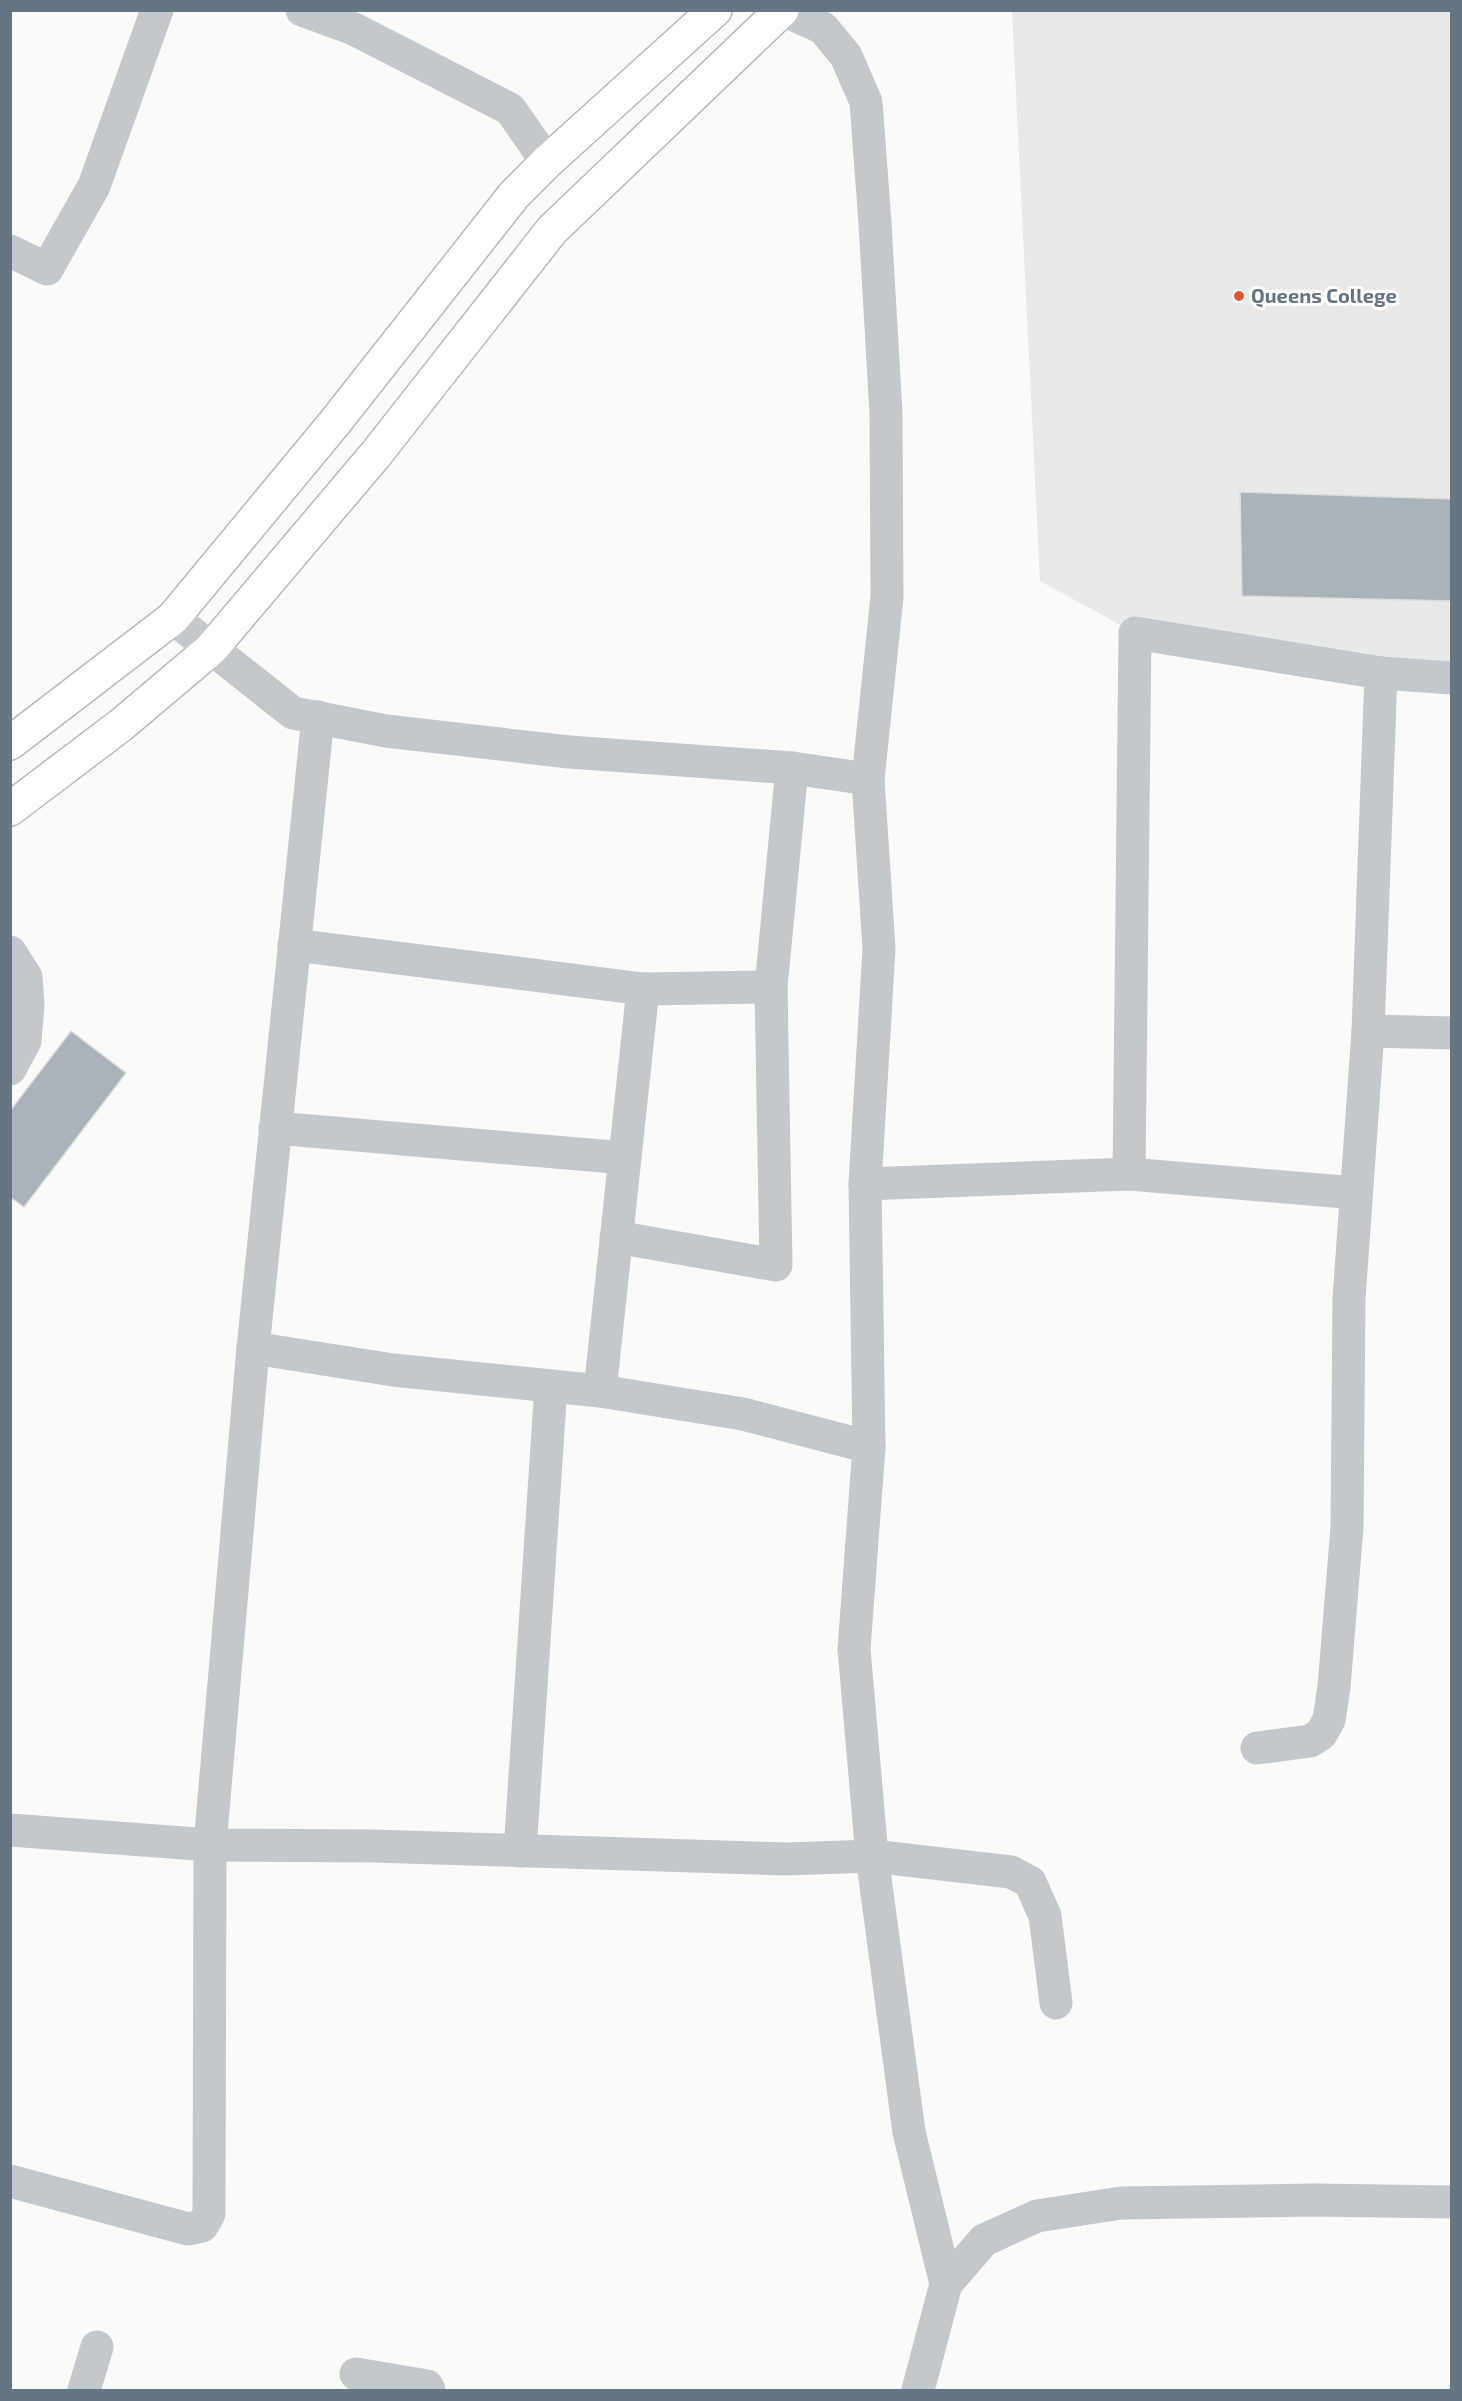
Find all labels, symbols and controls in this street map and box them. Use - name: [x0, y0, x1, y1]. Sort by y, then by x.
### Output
- place label: Queens College: [1251, 283, 1397, 308]
- marker: Queens College: [1232, 289, 1246, 303]

